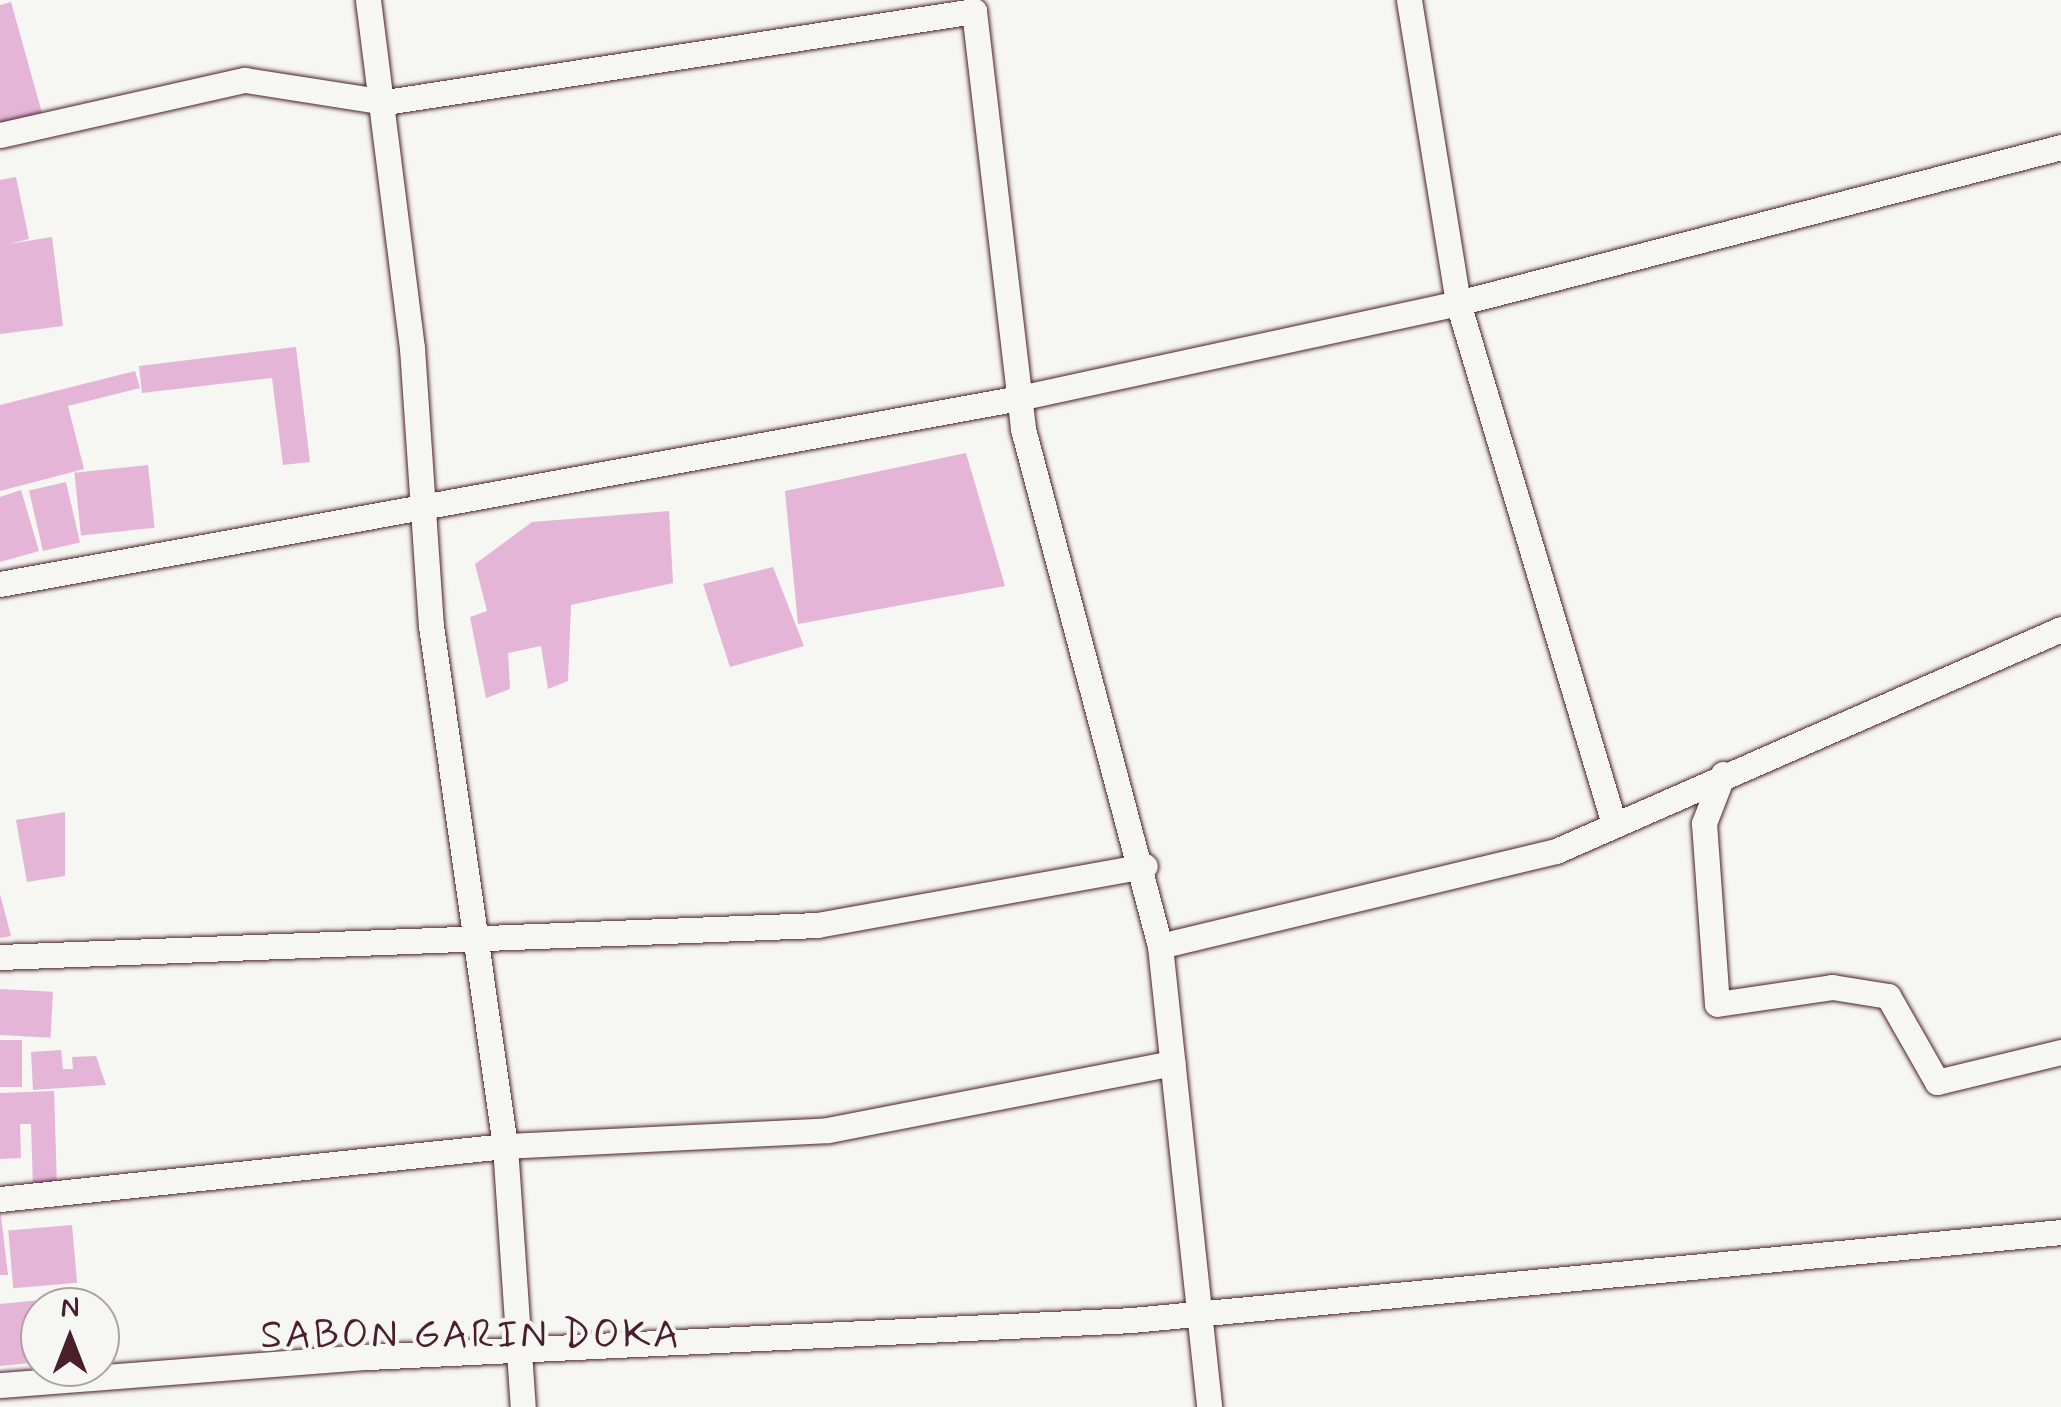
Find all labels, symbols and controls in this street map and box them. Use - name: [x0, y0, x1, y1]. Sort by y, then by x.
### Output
- north arrow: [20, 1287, 120, 1387]
- text: N: [61, 1290, 79, 1327]
- district label: SABON GARIN DOKA: [262, 1312, 680, 1360]

